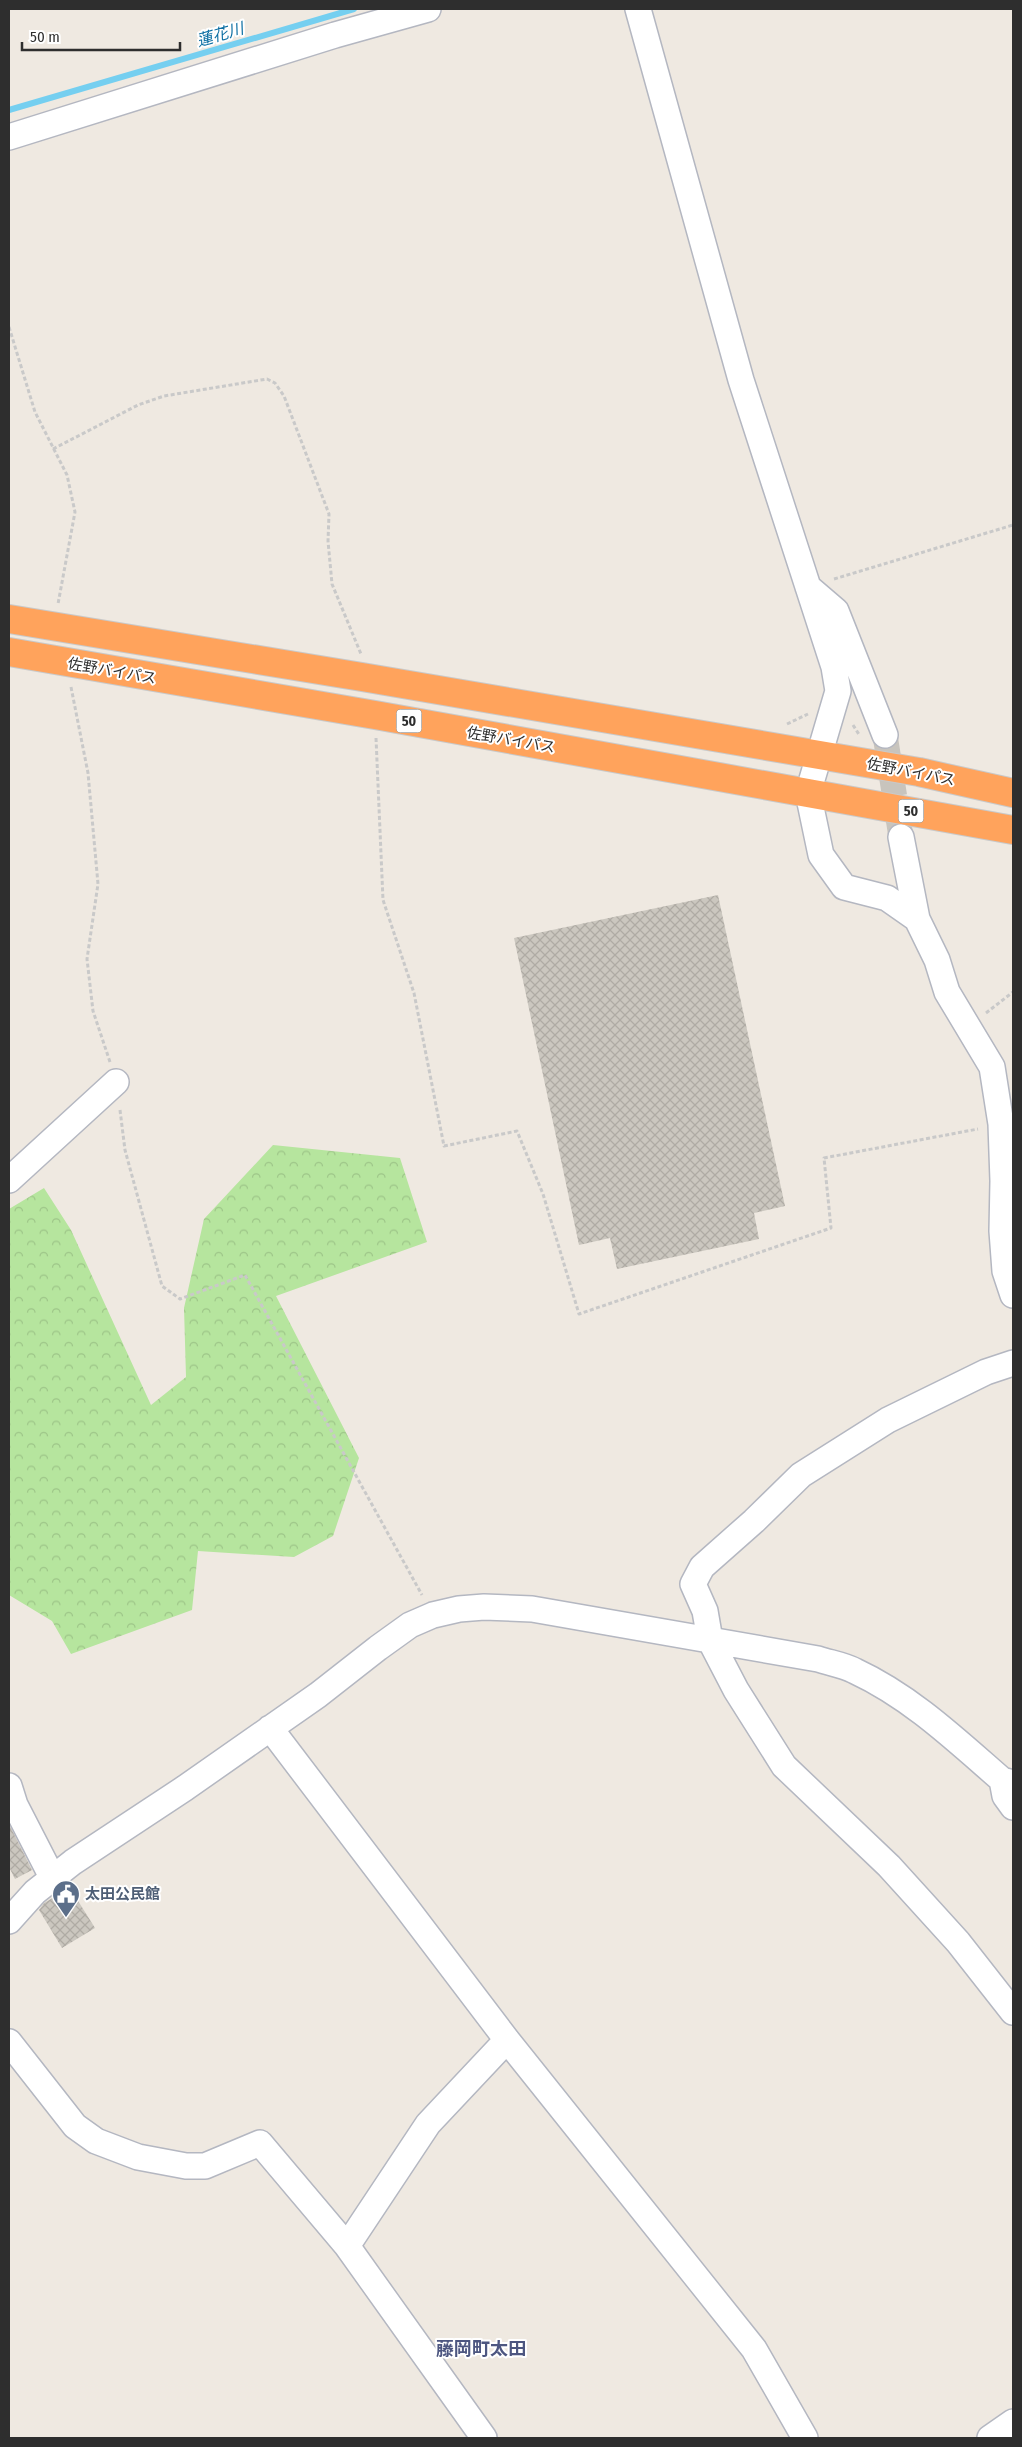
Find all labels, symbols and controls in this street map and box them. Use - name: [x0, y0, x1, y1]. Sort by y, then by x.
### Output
- water label: 蓮花川: [194, 18, 248, 50]
- scale bar: [22, 20, 180, 52]
- text: 50 m: [30, 28, 60, 46]
- street label: 佐野バイパス: [66, 654, 158, 688]
- road number: 50: [396, 709, 422, 732]
- street label: 佐野バイパス: [465, 723, 557, 757]
- street label: 佐野バイパス: [865, 755, 957, 789]
- road number: 50: [898, 799, 924, 822]
- public building icon: 太田公民館: [51, 1879, 81, 1918]
- place label: 太田公民館: [85, 1885, 160, 1903]
- district label: 藤岡町太田: [436, 2338, 526, 2360]

